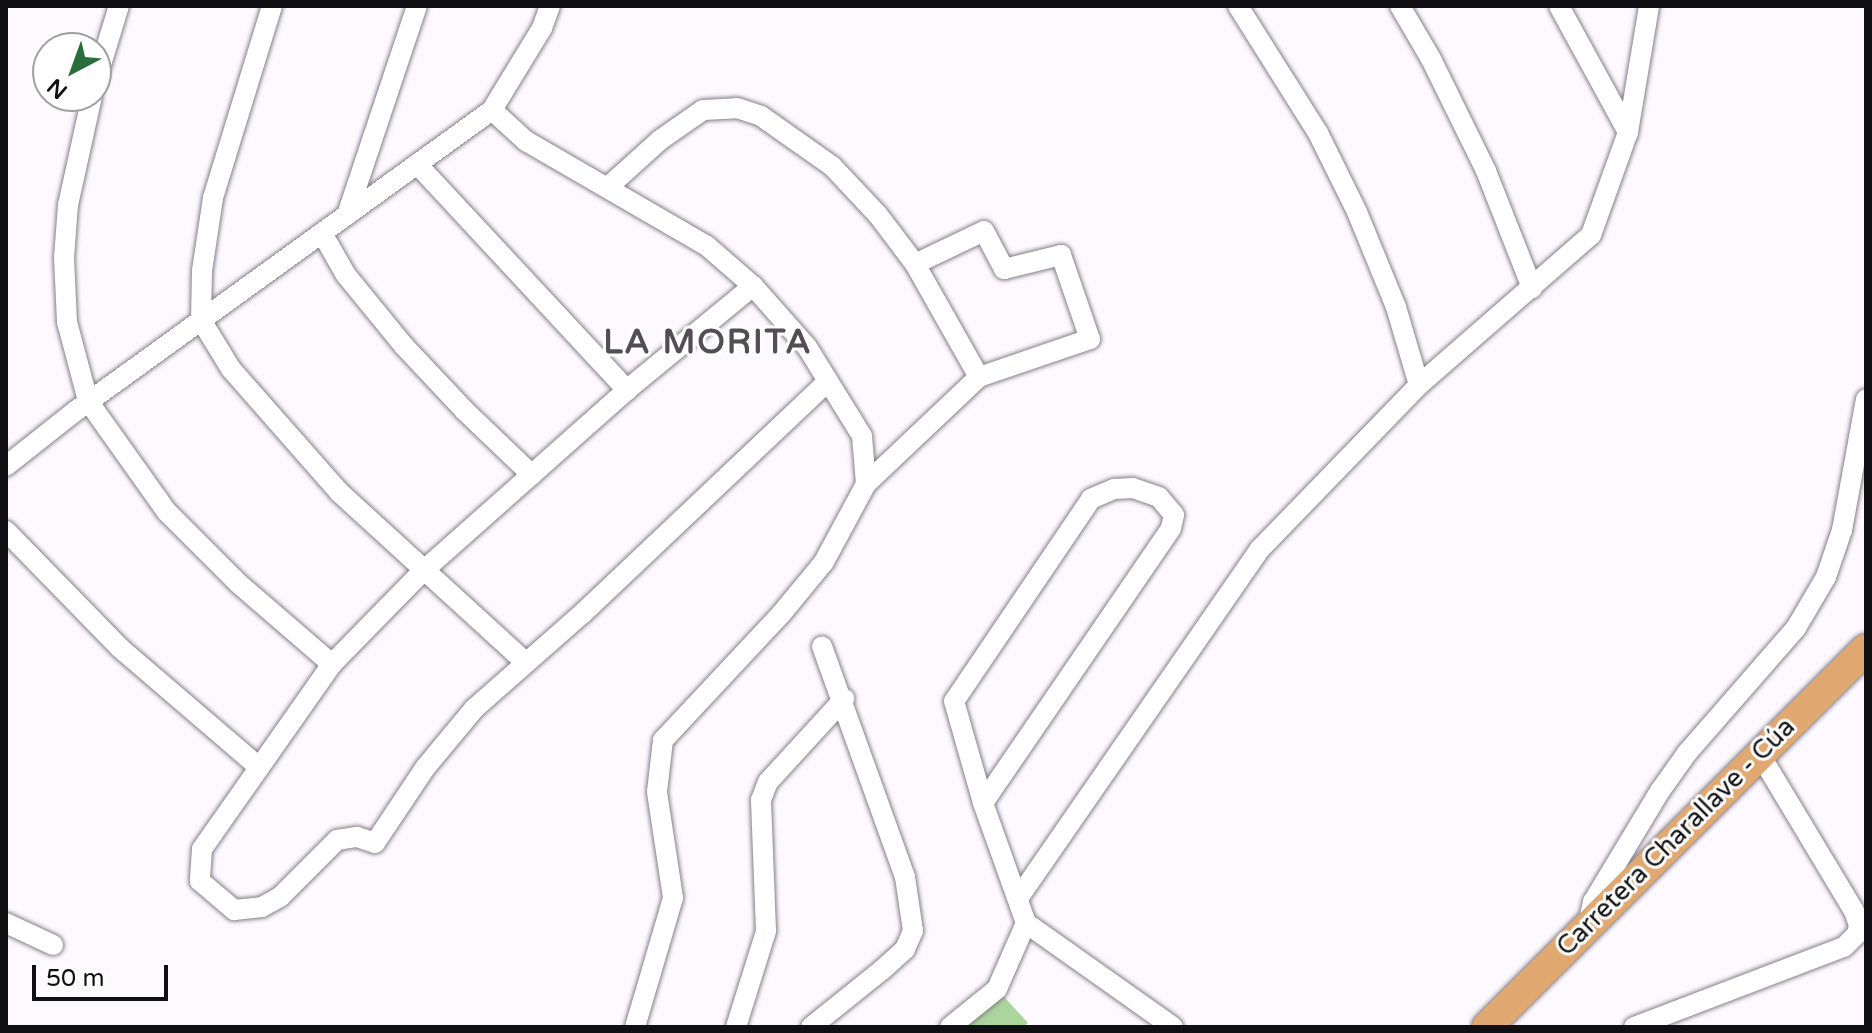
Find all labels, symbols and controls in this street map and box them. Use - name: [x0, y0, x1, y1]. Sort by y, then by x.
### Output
- north arrow: [32, 32, 112, 112]
- text: N: [42, 73, 73, 104]
- district label: LA MORITA: [603, 323, 813, 363]
- street label: Carretera Charallave - Cúa: [1550, 711, 1802, 963]
- scale bar: [36, 949, 172, 999]
- text: 50 m: [46, 964, 104, 993]

